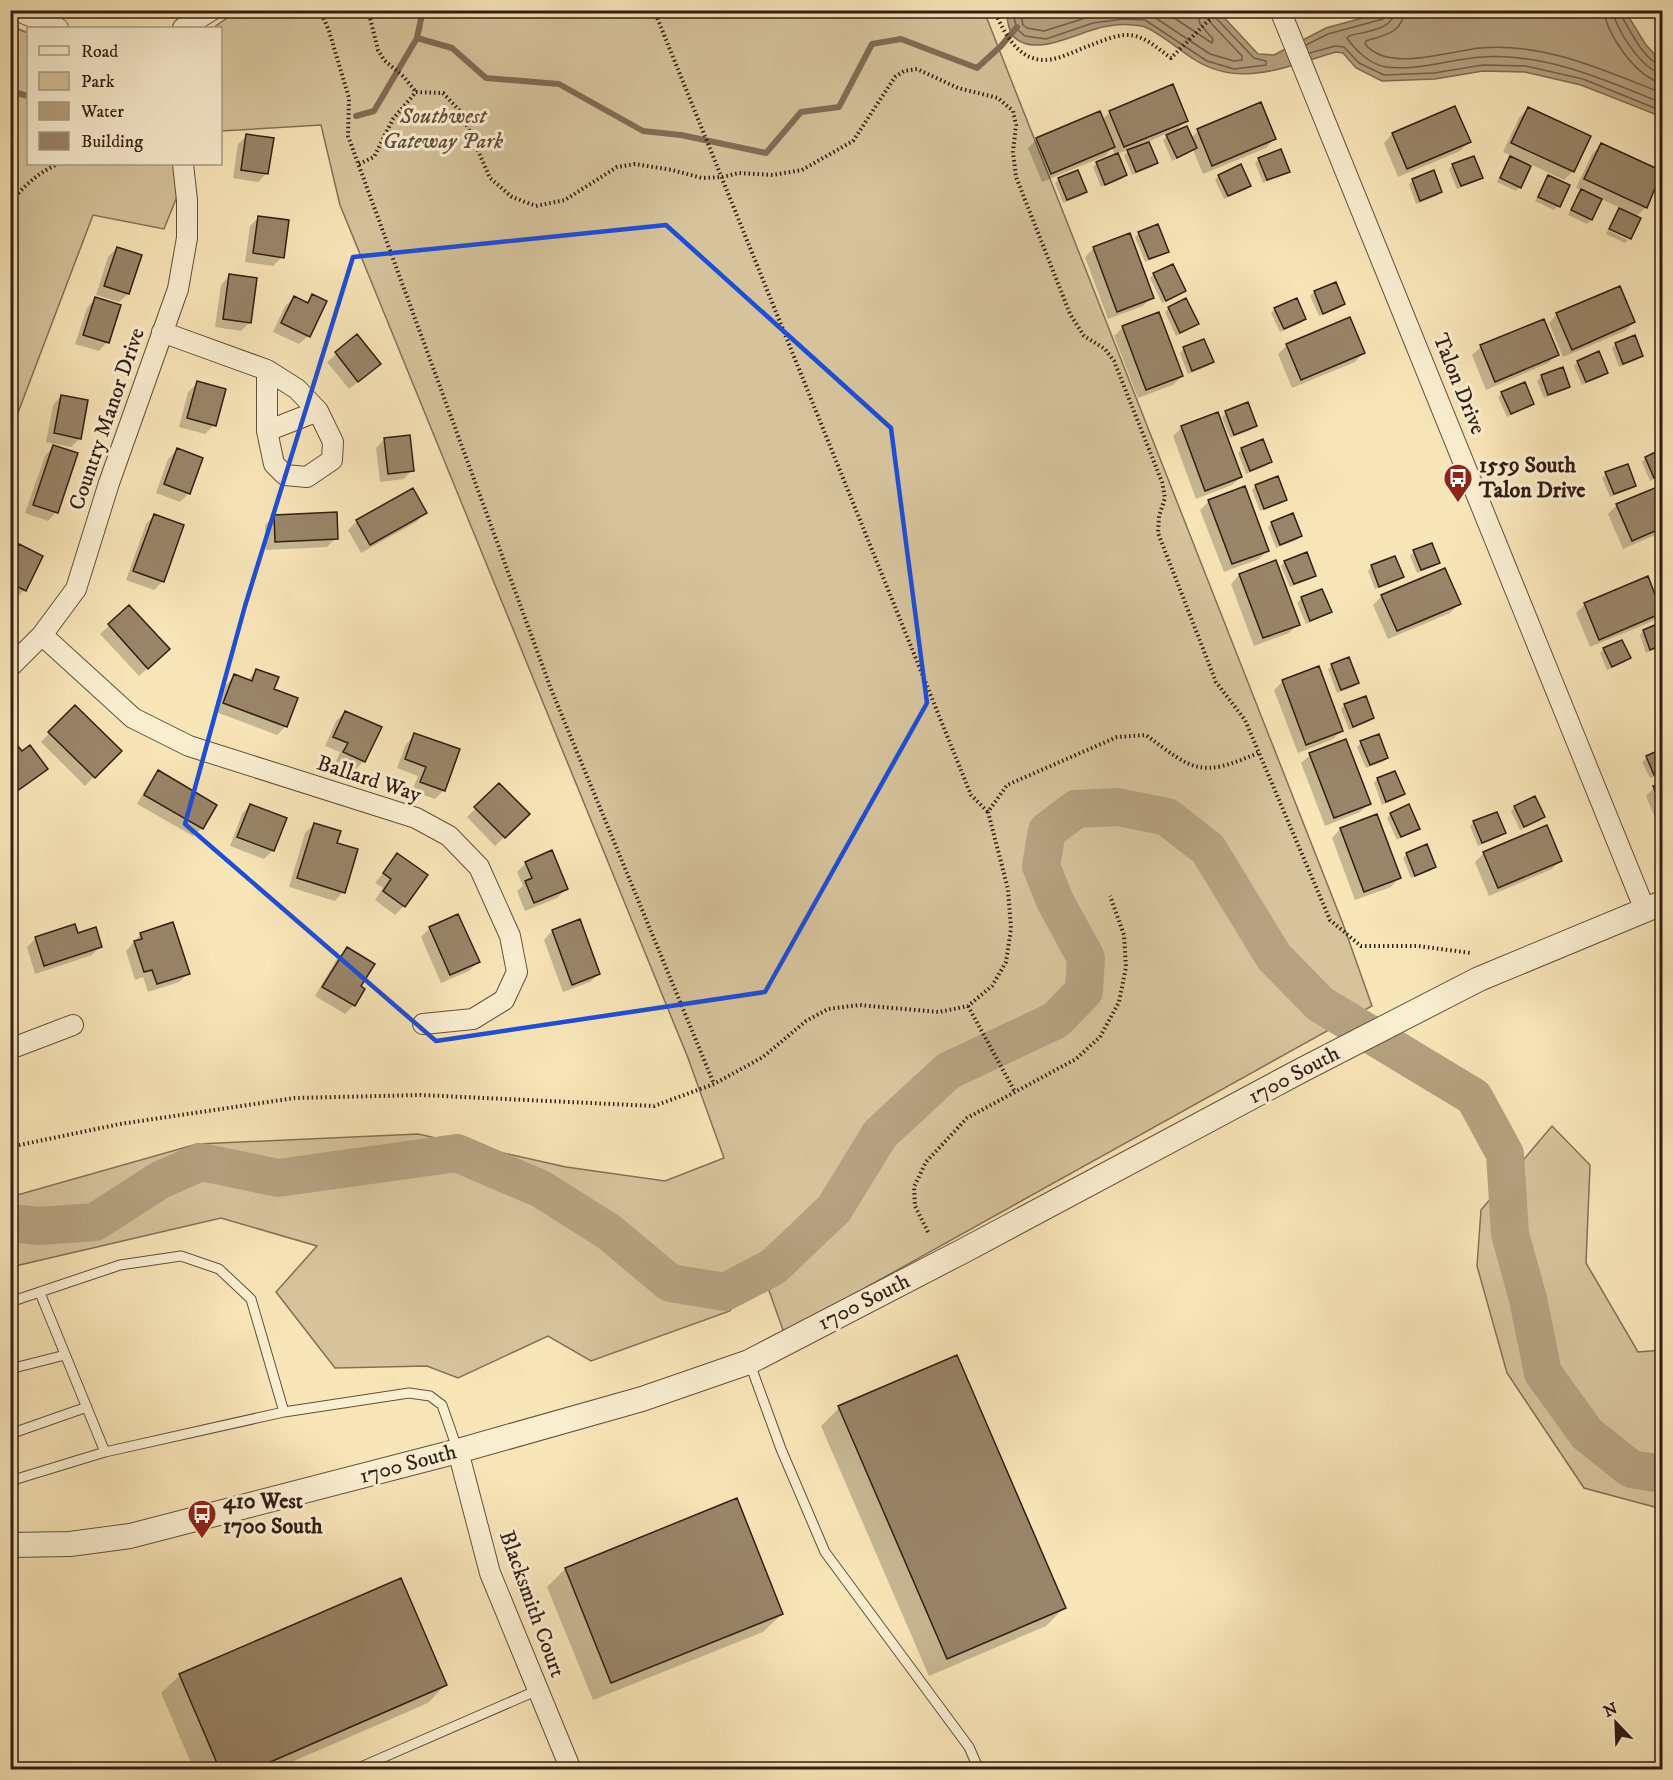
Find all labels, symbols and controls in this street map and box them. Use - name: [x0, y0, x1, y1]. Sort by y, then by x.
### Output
- legend: [27, 27, 222, 165]
- text: Road: [81, 41, 118, 63]
- text: Park: [81, 71, 115, 93]
- text: Water: [80, 101, 124, 123]
- park label: Southwest Gateway Park: [383, 103, 504, 155]
- text: Building: [81, 131, 143, 153]
- street label: Country Manor Drive: [63, 324, 151, 514]
- street label: Talon Drive: [1427, 330, 1491, 438]
- place label: 1559 South Talon Drive: [1478, 452, 1585, 504]
- bus stop icon: 1559 South Talon Drive: [1442, 462, 1474, 504]
- street label: Ballard Way: [313, 749, 425, 809]
- street label: 1700 South: [1244, 1040, 1345, 1110]
- street label: 1700 South: [814, 1267, 915, 1337]
- street label: 1700 South: [356, 1438, 460, 1490]
- place label: 410 West 1700 South: [223, 1488, 323, 1540]
- bus stop icon: 410 West 1700 South: [186, 1498, 218, 1540]
- street label: Blacksmith Court: [493, 1527, 571, 1681]
- north arrow: [1586, 1693, 1646, 1753]
- text: N: [1601, 1698, 1620, 1722]

